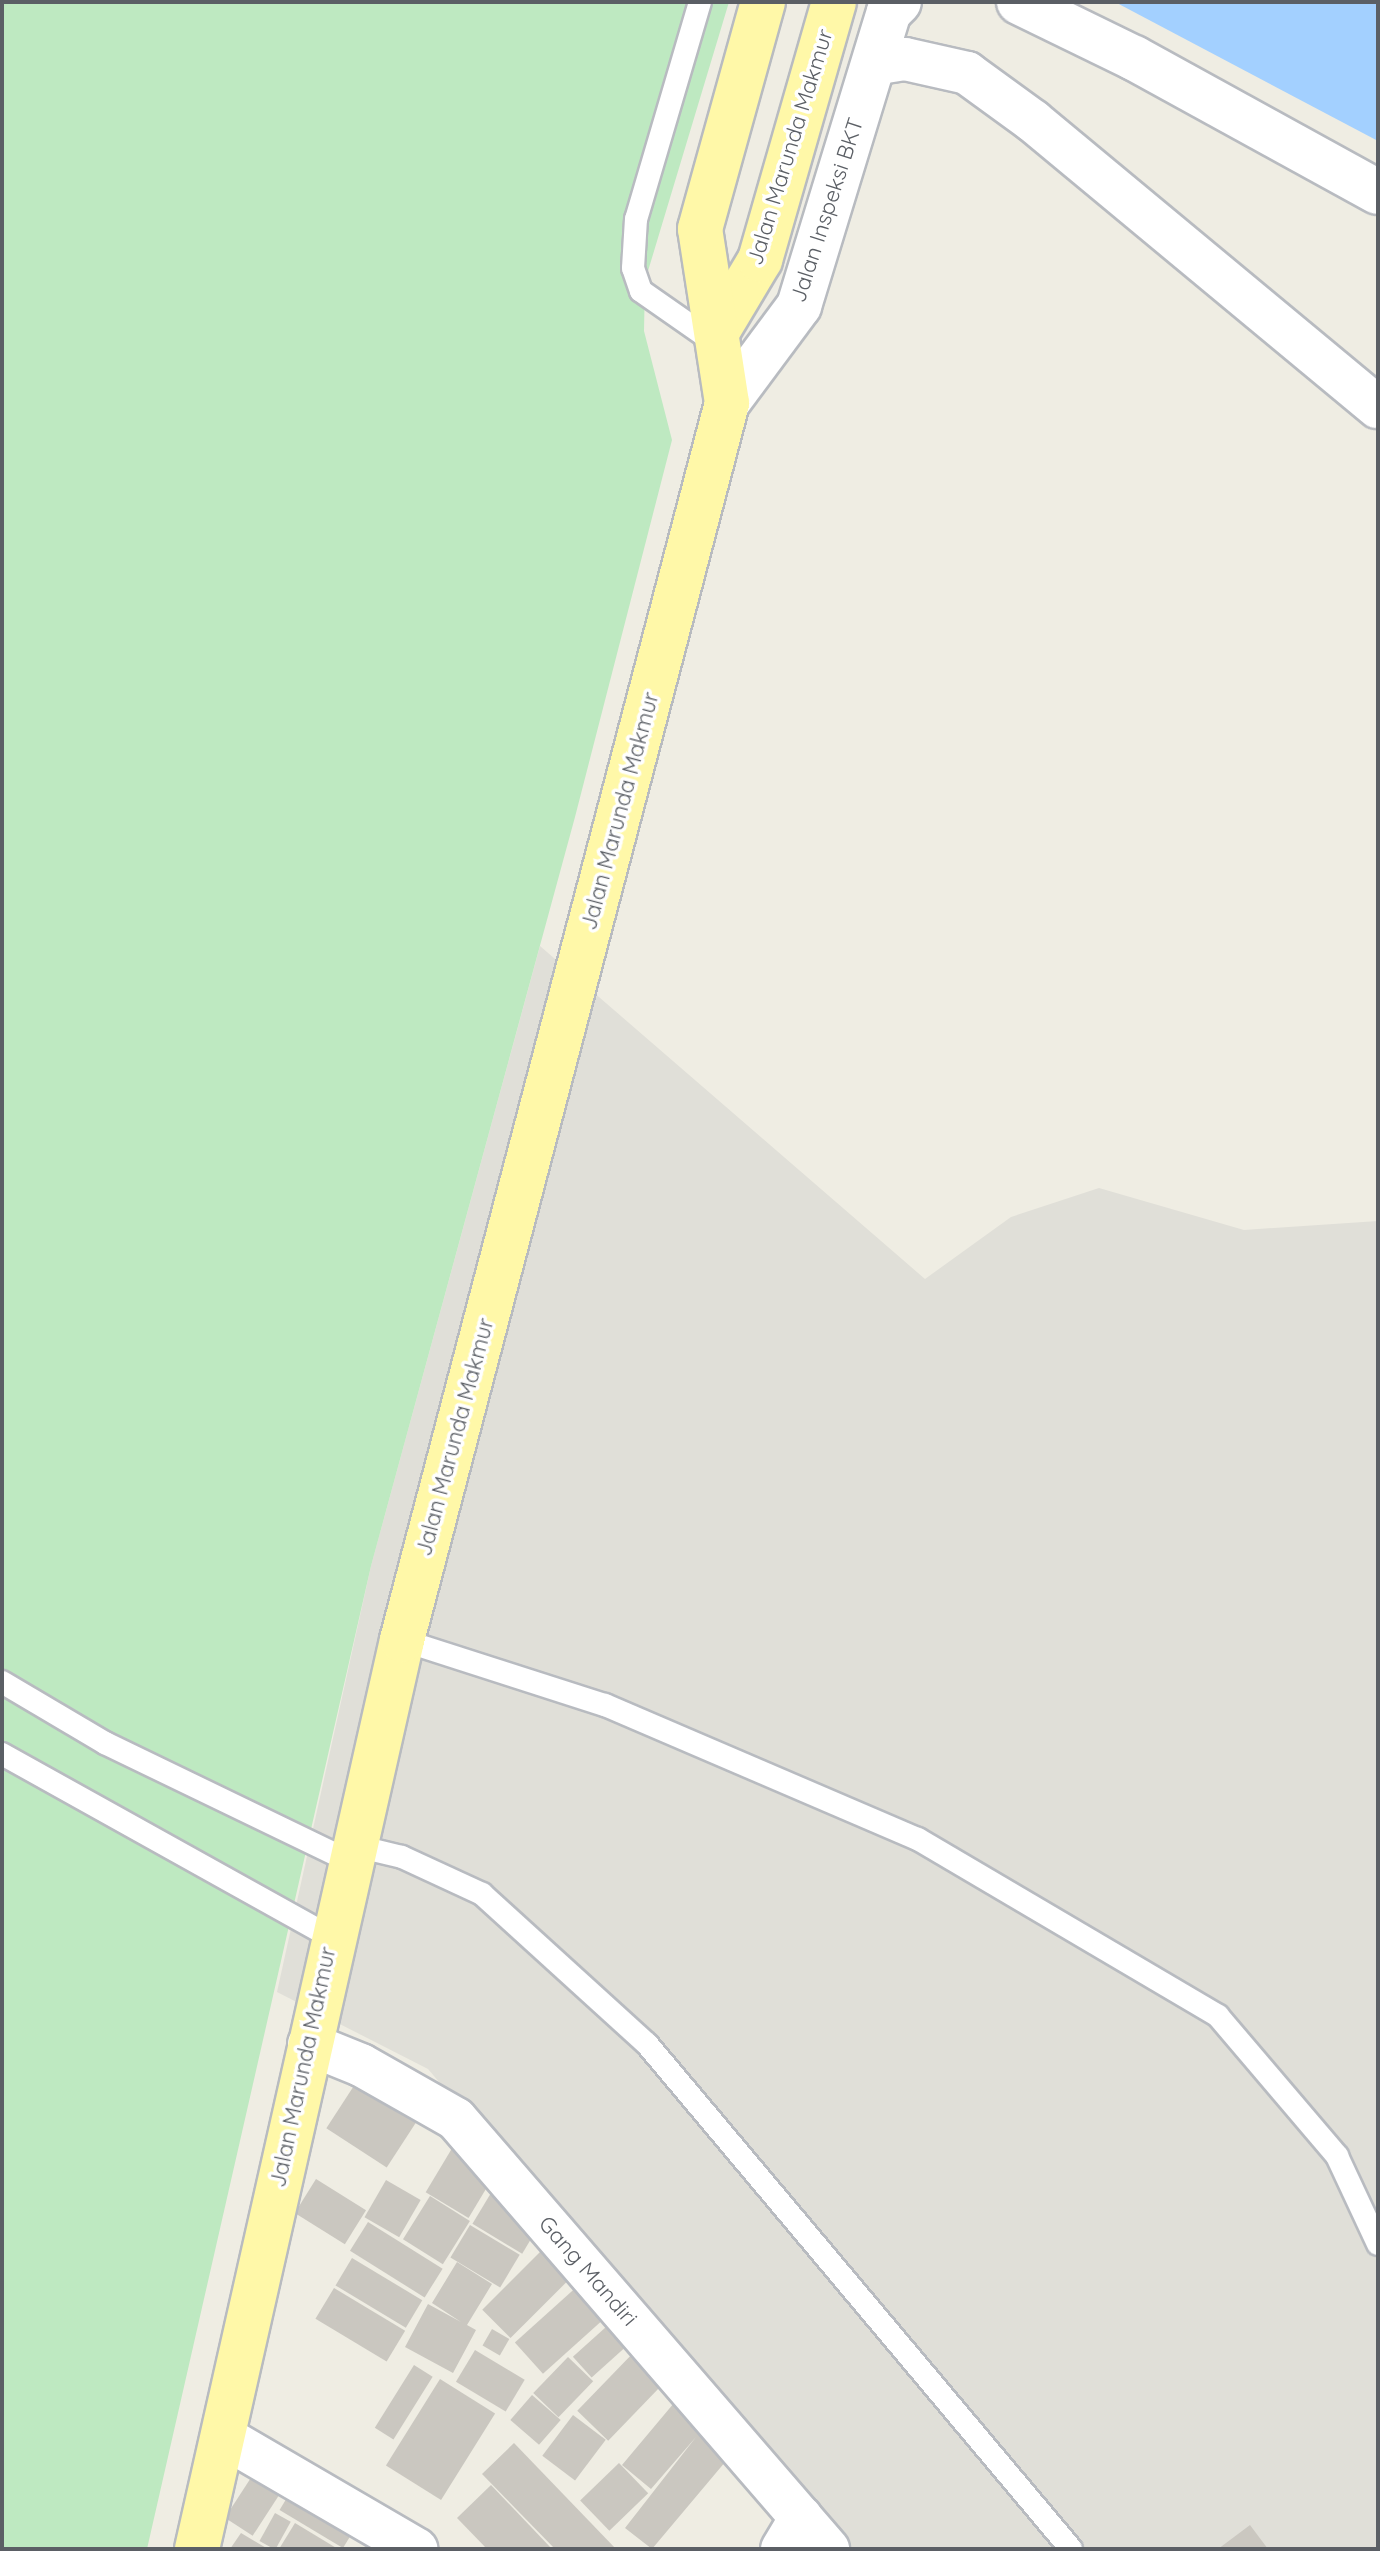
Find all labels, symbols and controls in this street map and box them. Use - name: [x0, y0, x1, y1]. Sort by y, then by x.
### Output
- street label: Jalan Marunda Makmur: [742, 26, 838, 268]
- street label: Jalan Inspeksi BKT: [785, 114, 869, 306]
- street label: Jalan Marunda Makmur: [576, 689, 664, 933]
- street label: Jalan Marunda Makmur: [411, 1315, 499, 1559]
- street label: Jalan Marunda Makmur: [265, 1944, 341, 2190]
- street label: Gang Mandiri: [533, 2211, 643, 2331]

